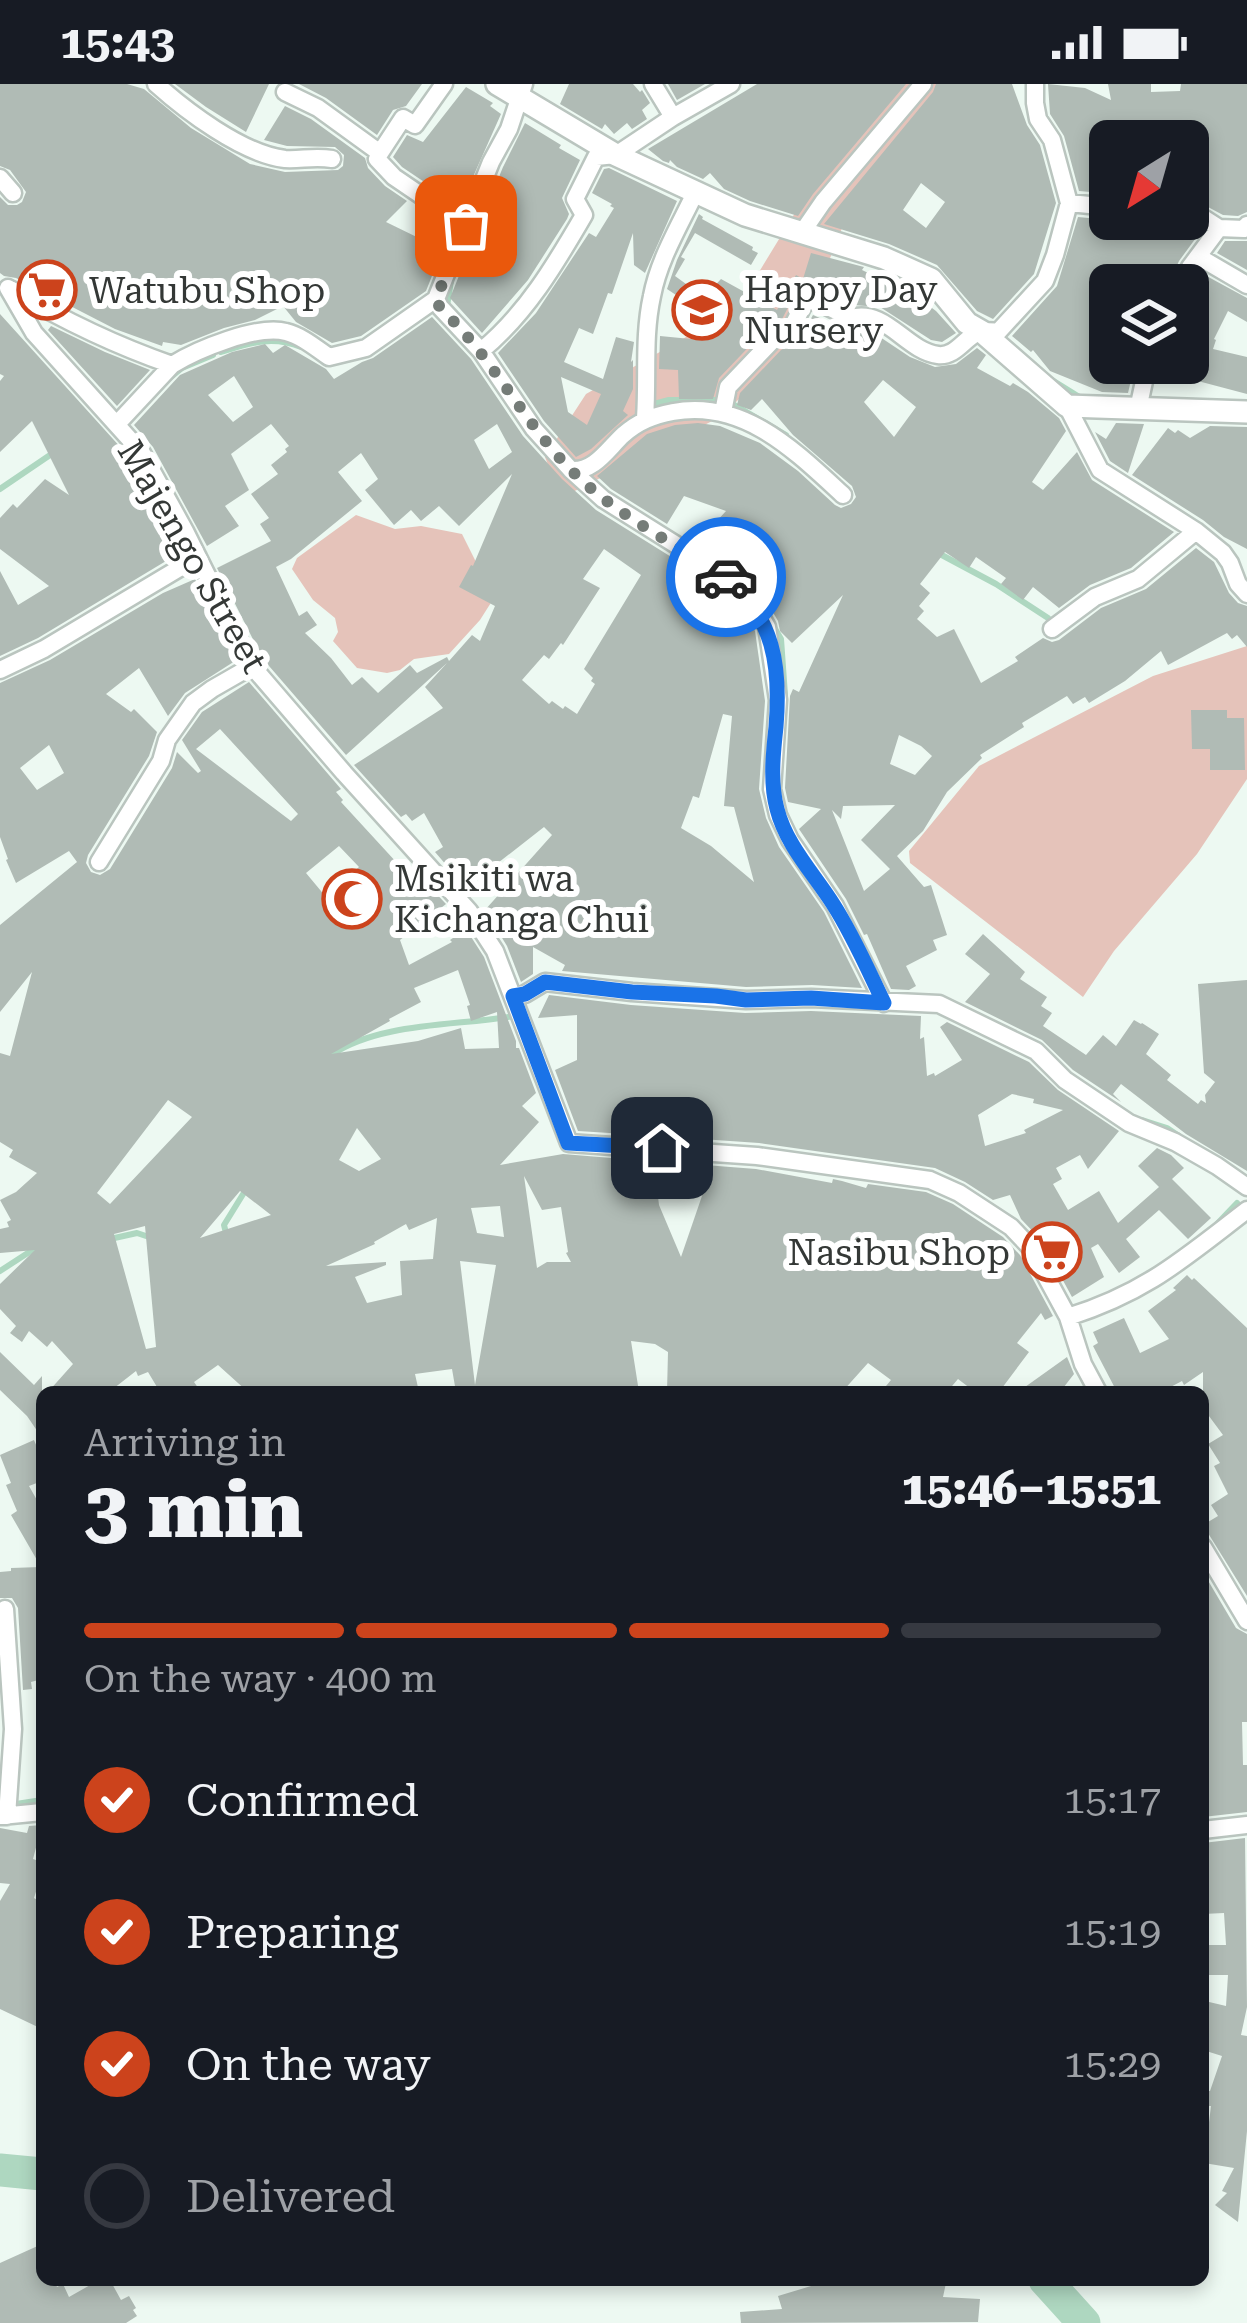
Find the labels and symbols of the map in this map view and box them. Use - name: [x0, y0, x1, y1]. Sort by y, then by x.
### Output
- north arrow: [1089, 120, 1209, 240]
- pin: [415, 175, 517, 277]
- supermarket icon: Watubu Shop: [16, 259, 78, 321]
- place label: Happy Day Nursery: [744, 269, 938, 352]
- place label: Watubu Shop: [89, 270, 325, 312]
- school or university icon: Happy Day Nursery: [671, 279, 733, 341]
- street label: Majengo Street: [109, 433, 276, 680]
- courier: [666, 517, 786, 637]
- place label: Msikiti wa Kichanga Chui: [394, 858, 649, 941]
- mosque icon: Msikiti wa Kichanga Chui: [321, 868, 383, 930]
- pin: [611, 1097, 713, 1199]
- supermarket icon: Nasibu Shop: [1021, 1221, 1083, 1283]
- place label: Nasibu Shop: [788, 1232, 1010, 1274]

